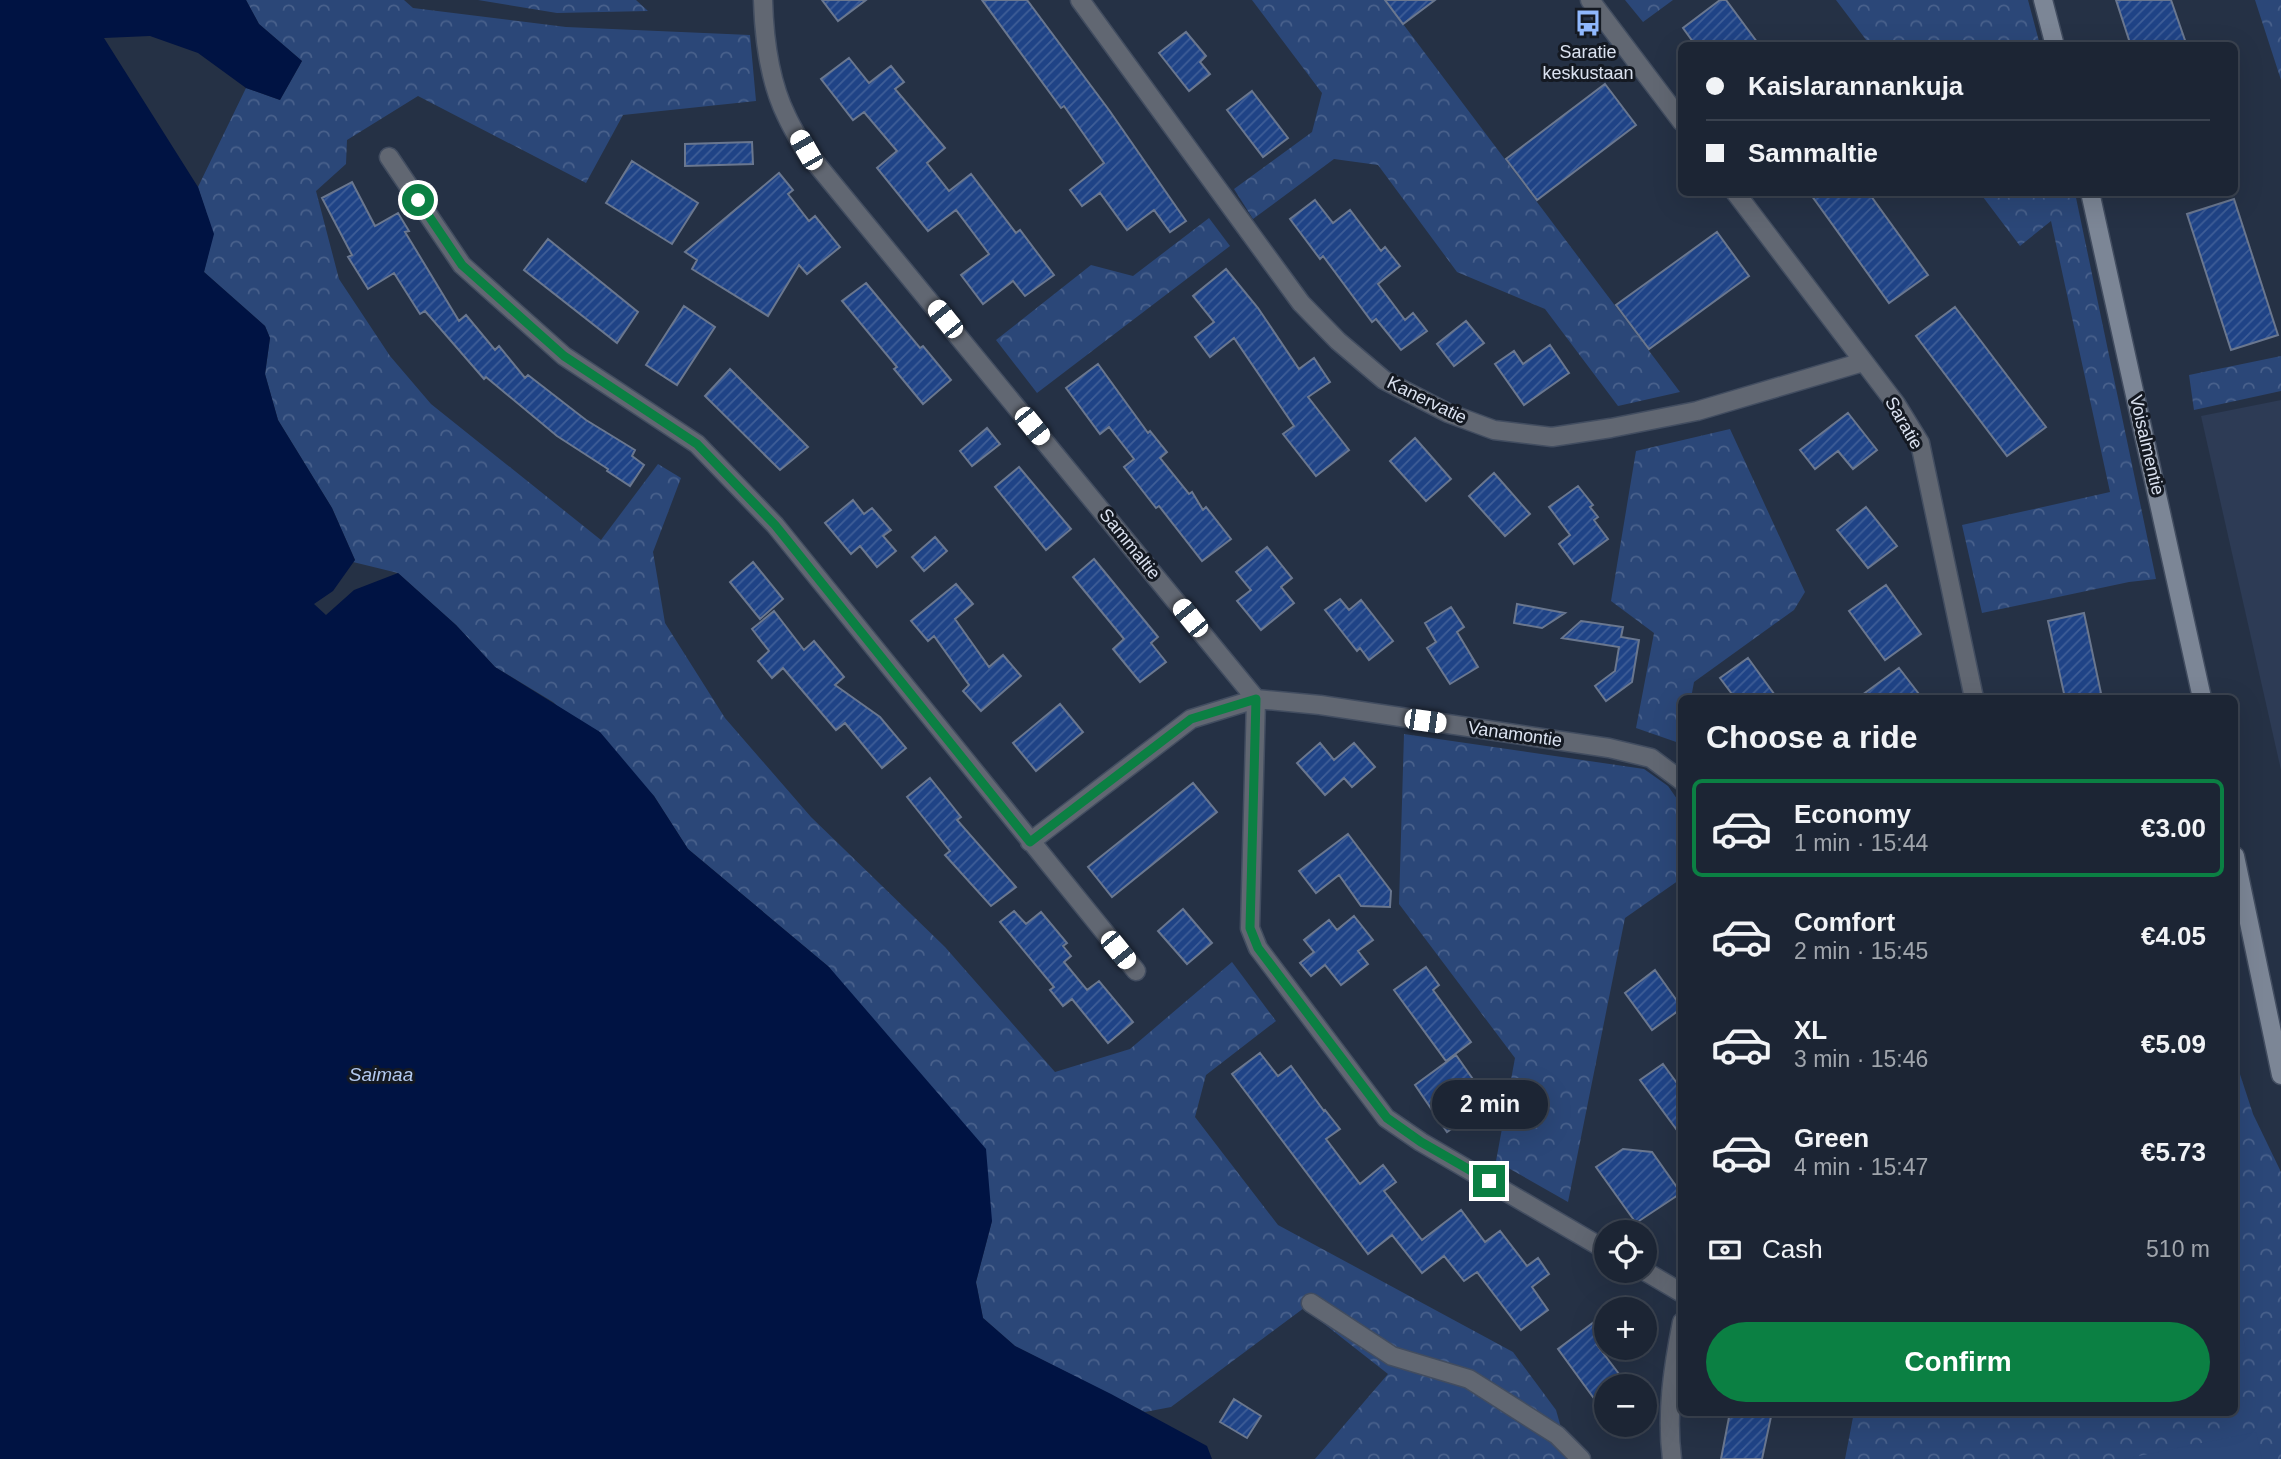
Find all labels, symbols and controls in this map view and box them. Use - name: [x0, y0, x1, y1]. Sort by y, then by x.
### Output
- bus stop icon: Saratie keskustaan: [1573, 8, 1603, 38]
- place label: Saratie keskustaan: [1542, 42, 1634, 83]
- text: Kaislarannankuja: [1748, 71, 1963, 101]
- car: [787, 127, 826, 173]
- text: Sammaltie: [1748, 138, 1878, 168]
- route start: [402, 184, 434, 216]
- car: [924, 296, 967, 342]
- street label: Kanervatie: [1384, 372, 1470, 428]
- street label: Saratie: [1881, 393, 1927, 453]
- street label: Voisalmentie: [2126, 393, 2168, 497]
- car: [1011, 403, 1054, 449]
- street label: Sammaltie: [1095, 505, 1165, 583]
- car: [1169, 595, 1212, 641]
- car: [1403, 708, 1448, 734]
- street label: Vanamontie: [1467, 718, 1563, 750]
- text: Choose a ride: [1706, 719, 1918, 755]
- icon: car: [1710, 797, 1773, 860]
- text: Economy: [1794, 799, 1911, 829]
- text: €3.00: [2141, 813, 2206, 843]
- text: 1 min · 15:44: [1794, 830, 1928, 856]
- icon: car: [1710, 905, 1773, 968]
- text: Comfort: [1794, 907, 1895, 937]
- text: €4.05: [2141, 921, 2206, 951]
- car: [1097, 927, 1140, 973]
- text: 2 min · 15:45: [1794, 938, 1928, 964]
- icon: car: [1710, 1013, 1773, 1076]
- text: XL: [1794, 1015, 1827, 1045]
- text: €5.09: [2141, 1029, 2206, 1059]
- text: 3 min · 15:46: [1794, 1046, 1928, 1072]
- water label: Saimaa: [349, 1064, 413, 1085]
- callout: 2 min: [1431, 1080, 1547, 1128]
- text: 2 min: [1460, 1091, 1520, 1117]
- icon: car: [1710, 1121, 1773, 1184]
- text: Green: [1794, 1123, 1869, 1153]
- text: €5.73: [2141, 1137, 2206, 1167]
- text: 4 min · 15:47: [1794, 1154, 1928, 1180]
- route end: [1473, 1165, 1505, 1197]
- map controls: [1594, 1220, 1657, 1437]
- button: locate: [1594, 1220, 1657, 1283]
- icon: cash: [1706, 1231, 1744, 1269]
- text: Cash: [1762, 1234, 1823, 1264]
- text: 510 m: [2146, 1236, 2210, 1262]
- button: +: [1594, 1297, 1657, 1360]
- button: Confirm: [1706, 1322, 2210, 1402]
- button: −: [1594, 1374, 1657, 1437]

